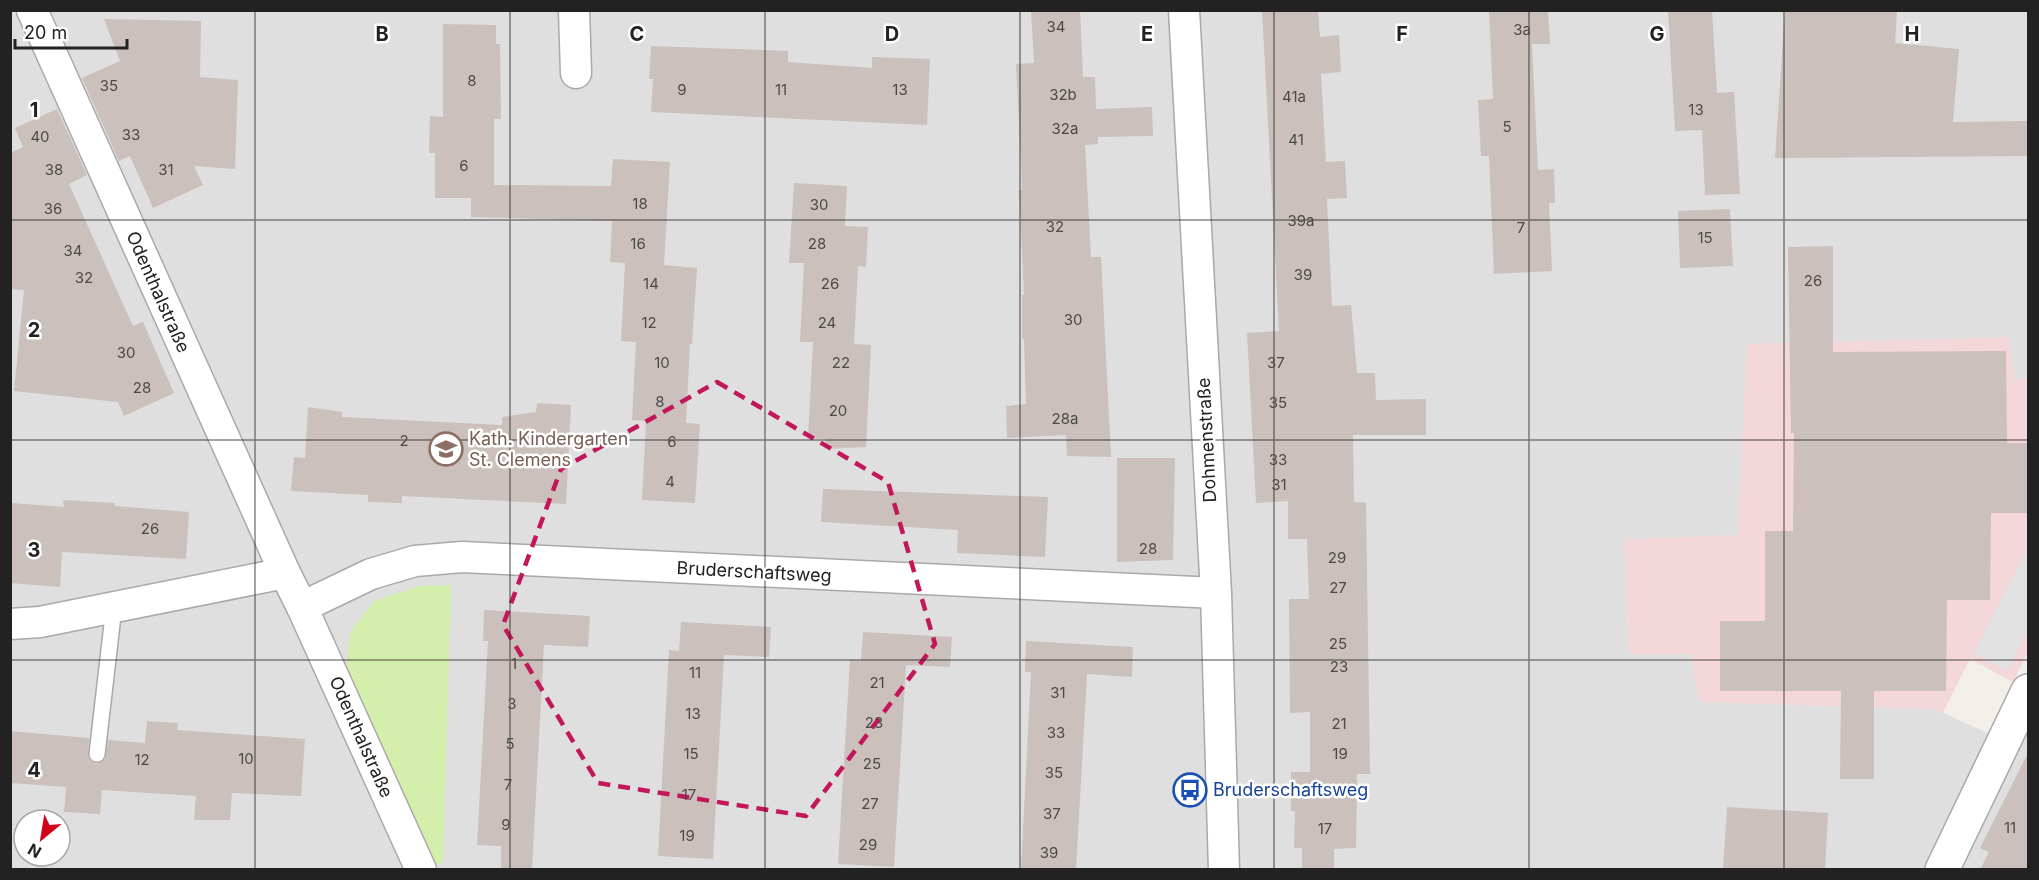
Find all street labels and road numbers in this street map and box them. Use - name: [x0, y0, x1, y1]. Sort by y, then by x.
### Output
- street label: Odenthalstraße: [122, 228, 195, 356]
- street label: Dohmenstraße: [1193, 377, 1220, 503]
- street label: Bruderschaftsweg: [676, 557, 832, 586]
- street label: Odenthalstraße: [325, 673, 398, 801]

